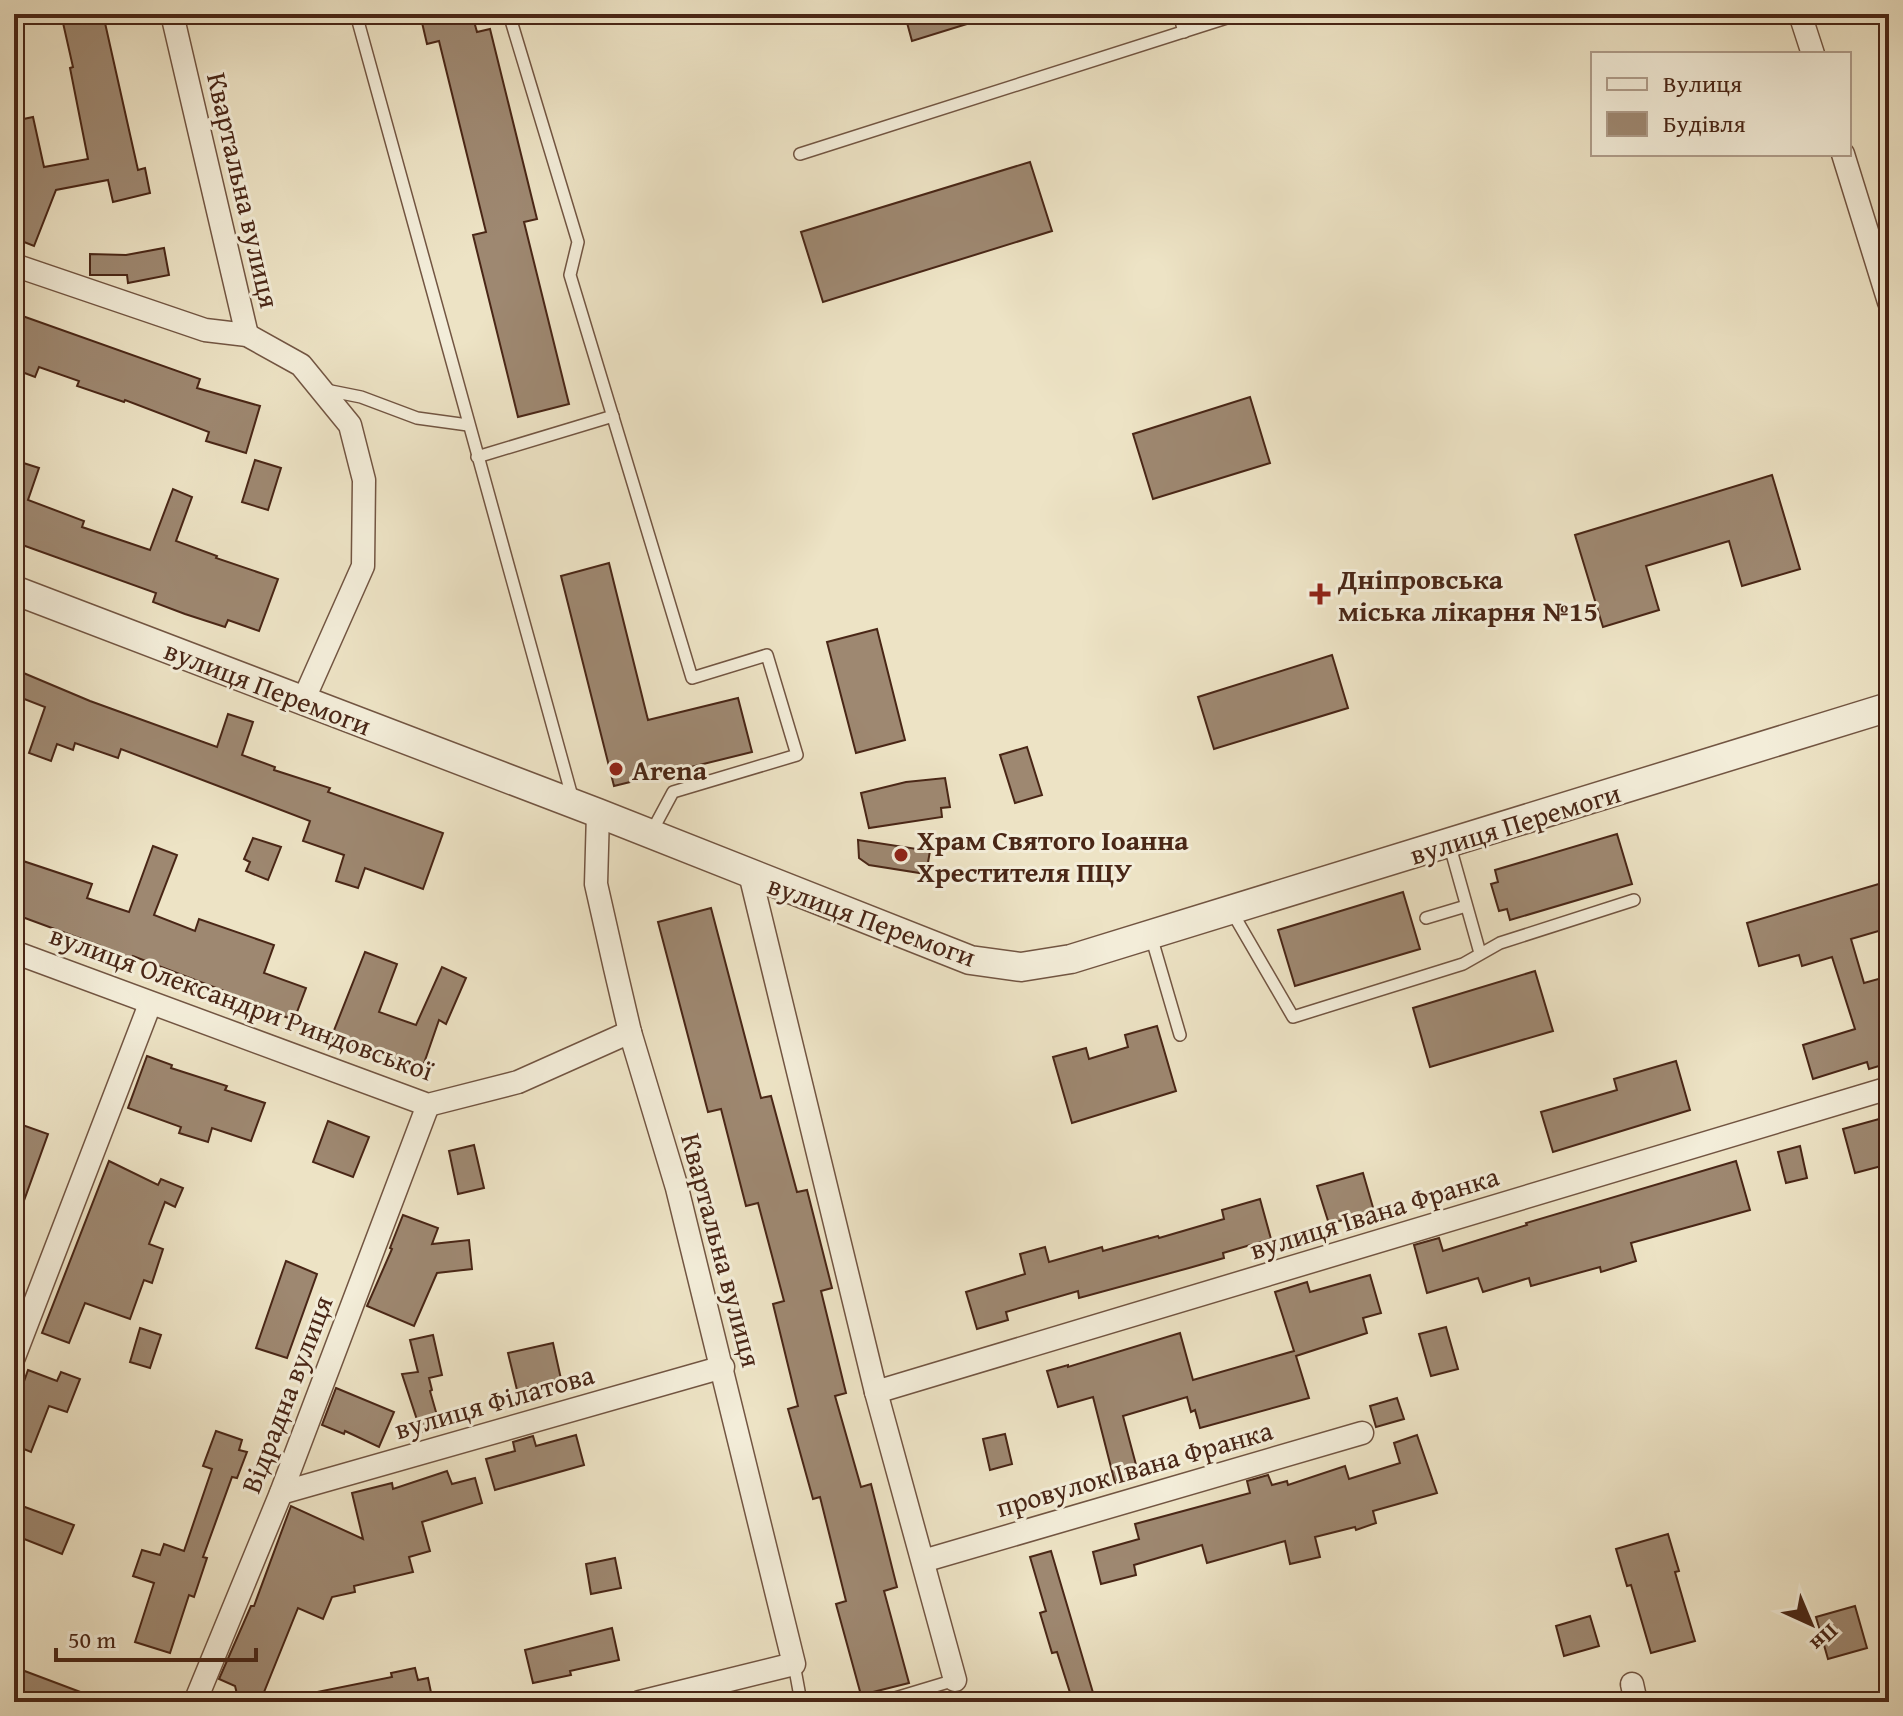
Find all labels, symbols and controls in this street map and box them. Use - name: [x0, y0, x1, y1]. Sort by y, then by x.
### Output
- legend: [1591, 52, 1851, 156]
- text: Вулиця: [1663, 66, 1742, 101]
- street label: Квартальна вулиця: [197, 68, 291, 312]
- text: Будівля: [1663, 106, 1746, 141]
- place label: Дніпровська міська лікарня №15: [1337, 558, 1598, 631]
- marker: Дніпровська міська лікарня №15: [1309, 583, 1331, 605]
- street label: вулиця Перемоги: [159, 629, 377, 745]
- place label: Arena: [632, 749, 708, 790]
- marker: Arena: [607, 760, 625, 778]
- street label: вулиця Перемоги: [1405, 771, 1625, 875]
- place label: Храм Святого Іоанна Хрестителя ПЦУ: [917, 819, 1189, 892]
- marker: Храм Святого Іоанна Хрестителя ПЦУ: [892, 846, 910, 864]
- street label: вулиця Перемоги: [762, 863, 982, 977]
- street label: вулиця Олександри Риндовської: [44, 913, 440, 1091]
- street label: Квартальна вулиця: [671, 1128, 773, 1372]
- street label: вулиця Івана Франка: [1244, 1154, 1504, 1269]
- street label: Відрадна вулиця: [230, 1289, 342, 1499]
- street label: вулиця Філатова: [389, 1353, 599, 1449]
- street label: провулок Івана Франка: [991, 1409, 1278, 1527]
- north arrow: [1771, 1584, 1851, 1664]
- scale bar: [56, 1612, 256, 1662]
- text: Пн: [1804, 1617, 1846, 1660]
- text: 50 m: [68, 1622, 116, 1657]

